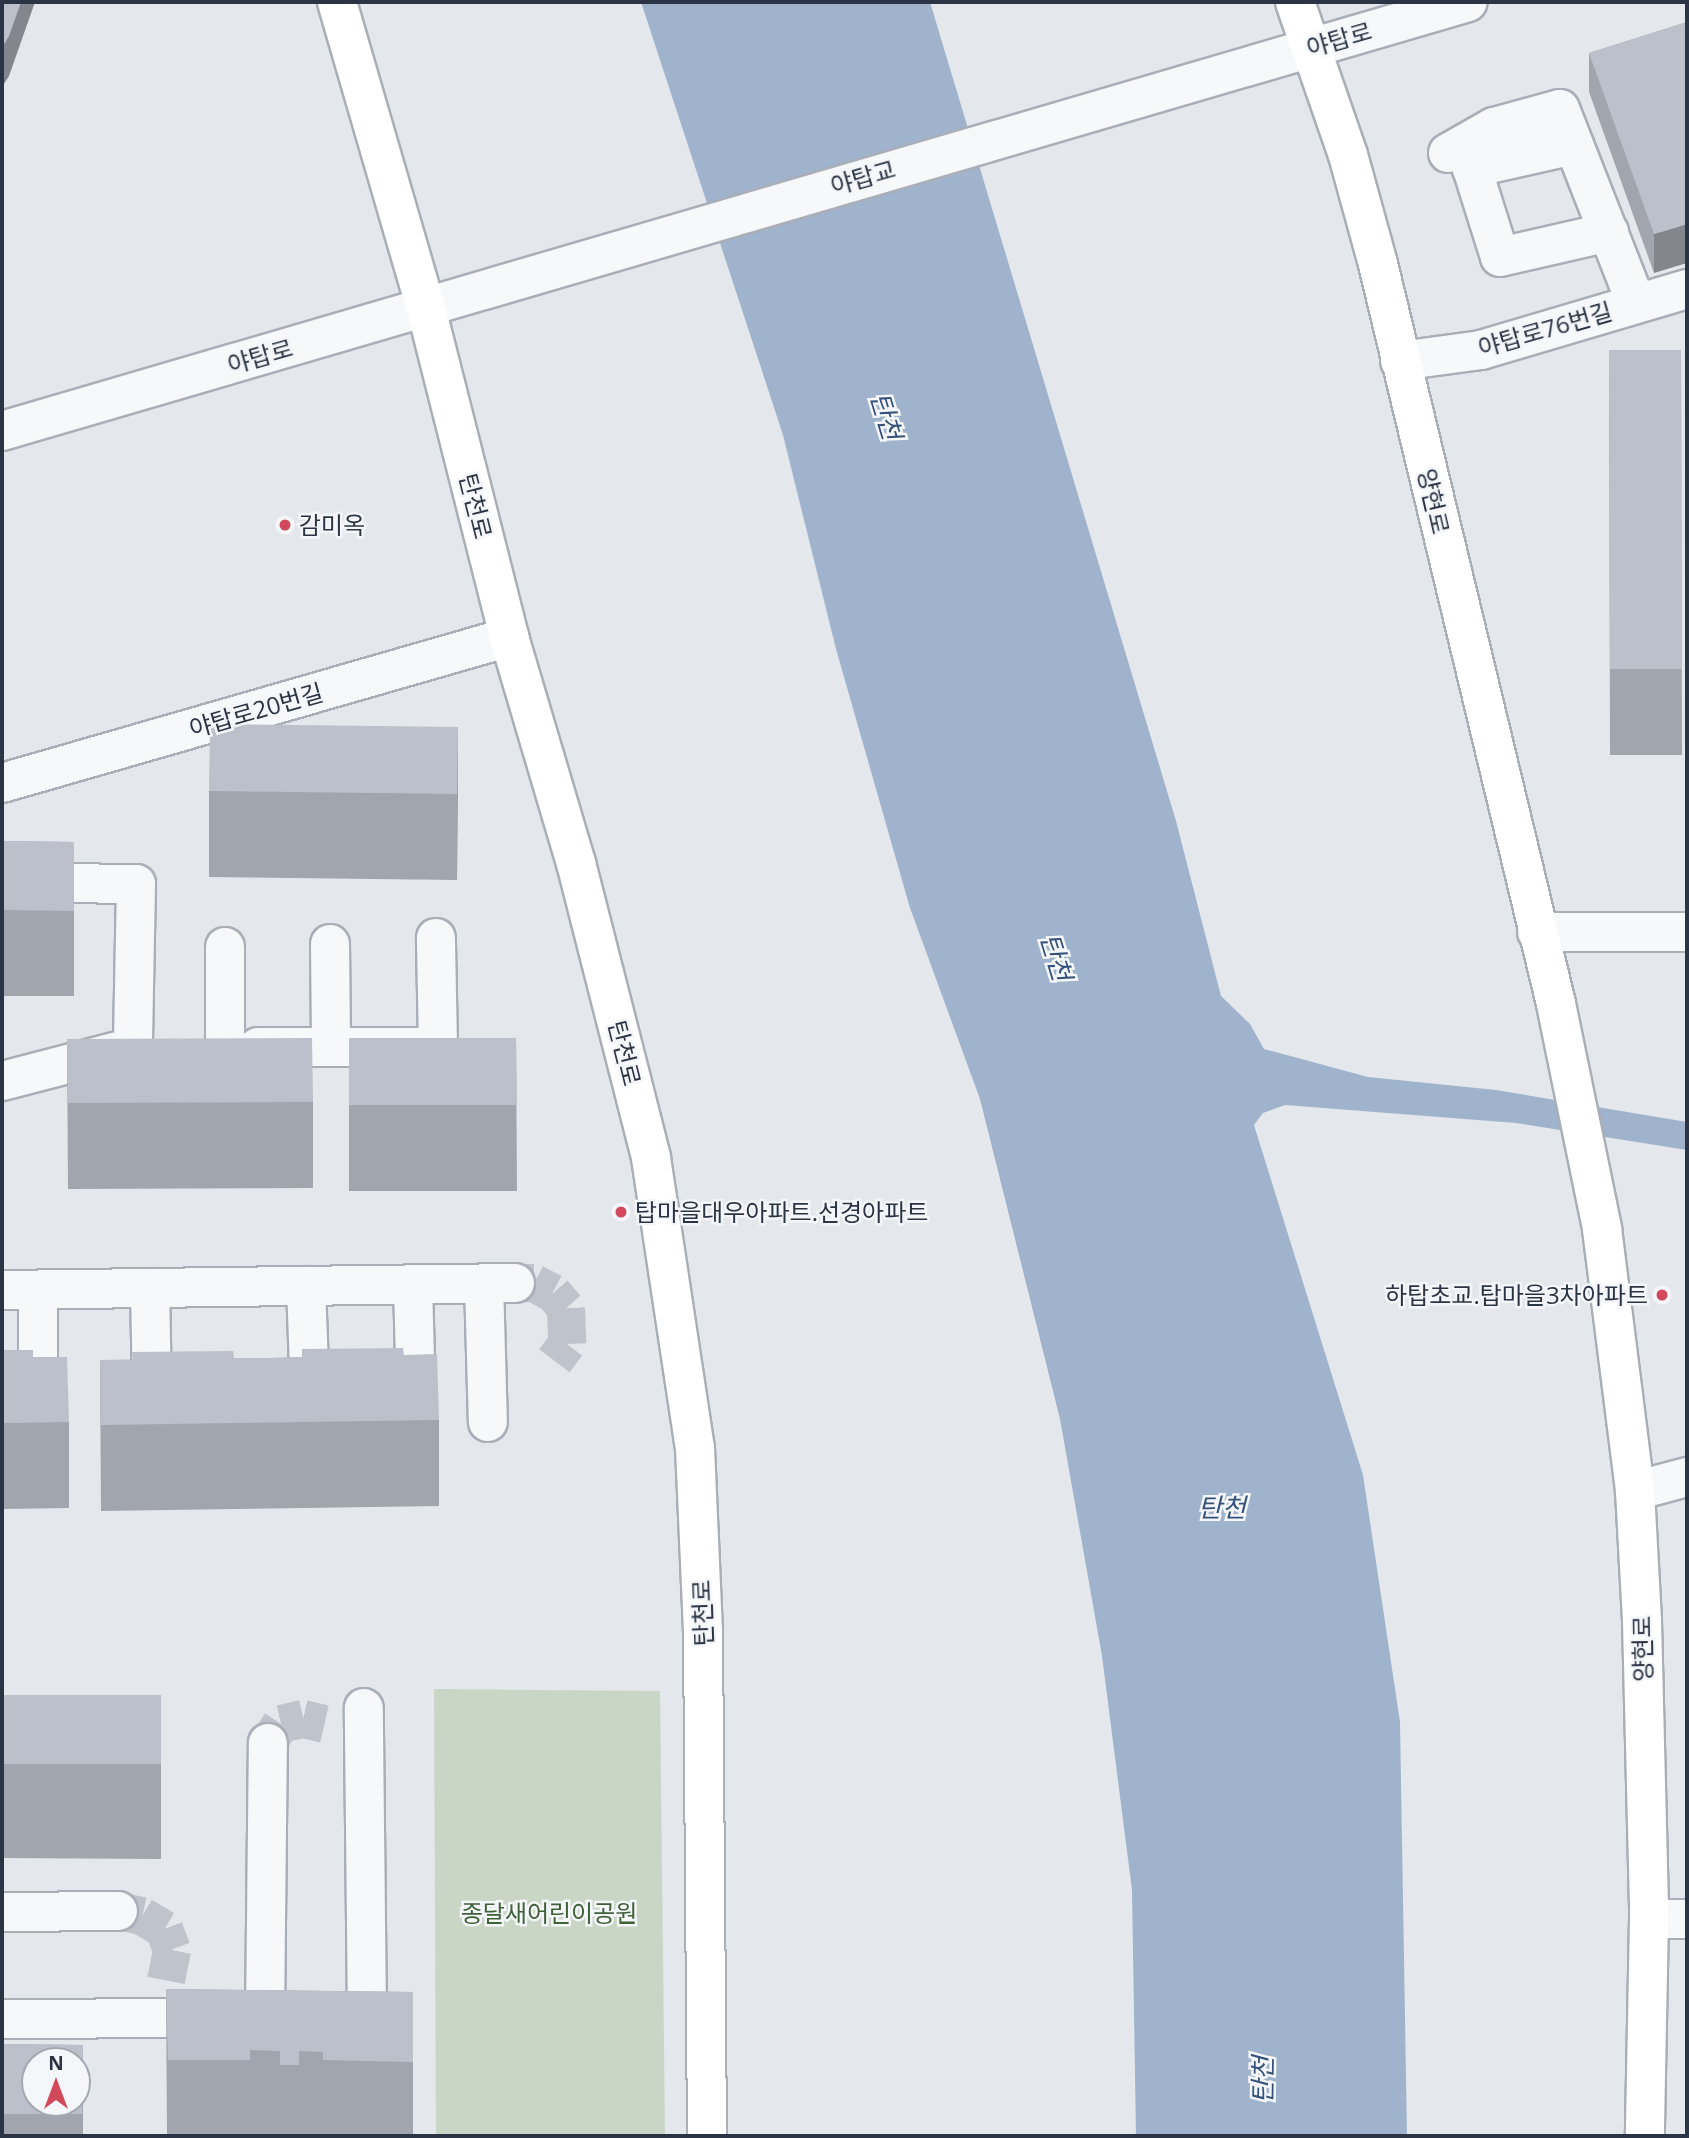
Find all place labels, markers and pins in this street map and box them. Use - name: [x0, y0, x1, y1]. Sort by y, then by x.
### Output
- place label: 감미옥: [299, 511, 365, 539]
- marker: 감미옥: [277, 517, 293, 533]
- place label: 탑마을대우아파트.선경아파트: [635, 1198, 928, 1226]
- marker: 탑마을대우아파트.선경아파트: [613, 1204, 629, 1220]
- place label: 하탑초교.탑마을3차아파트: [1385, 1281, 1648, 1309]
- marker: 하탑초교.탑마을3차아파트: [1654, 1287, 1670, 1303]

